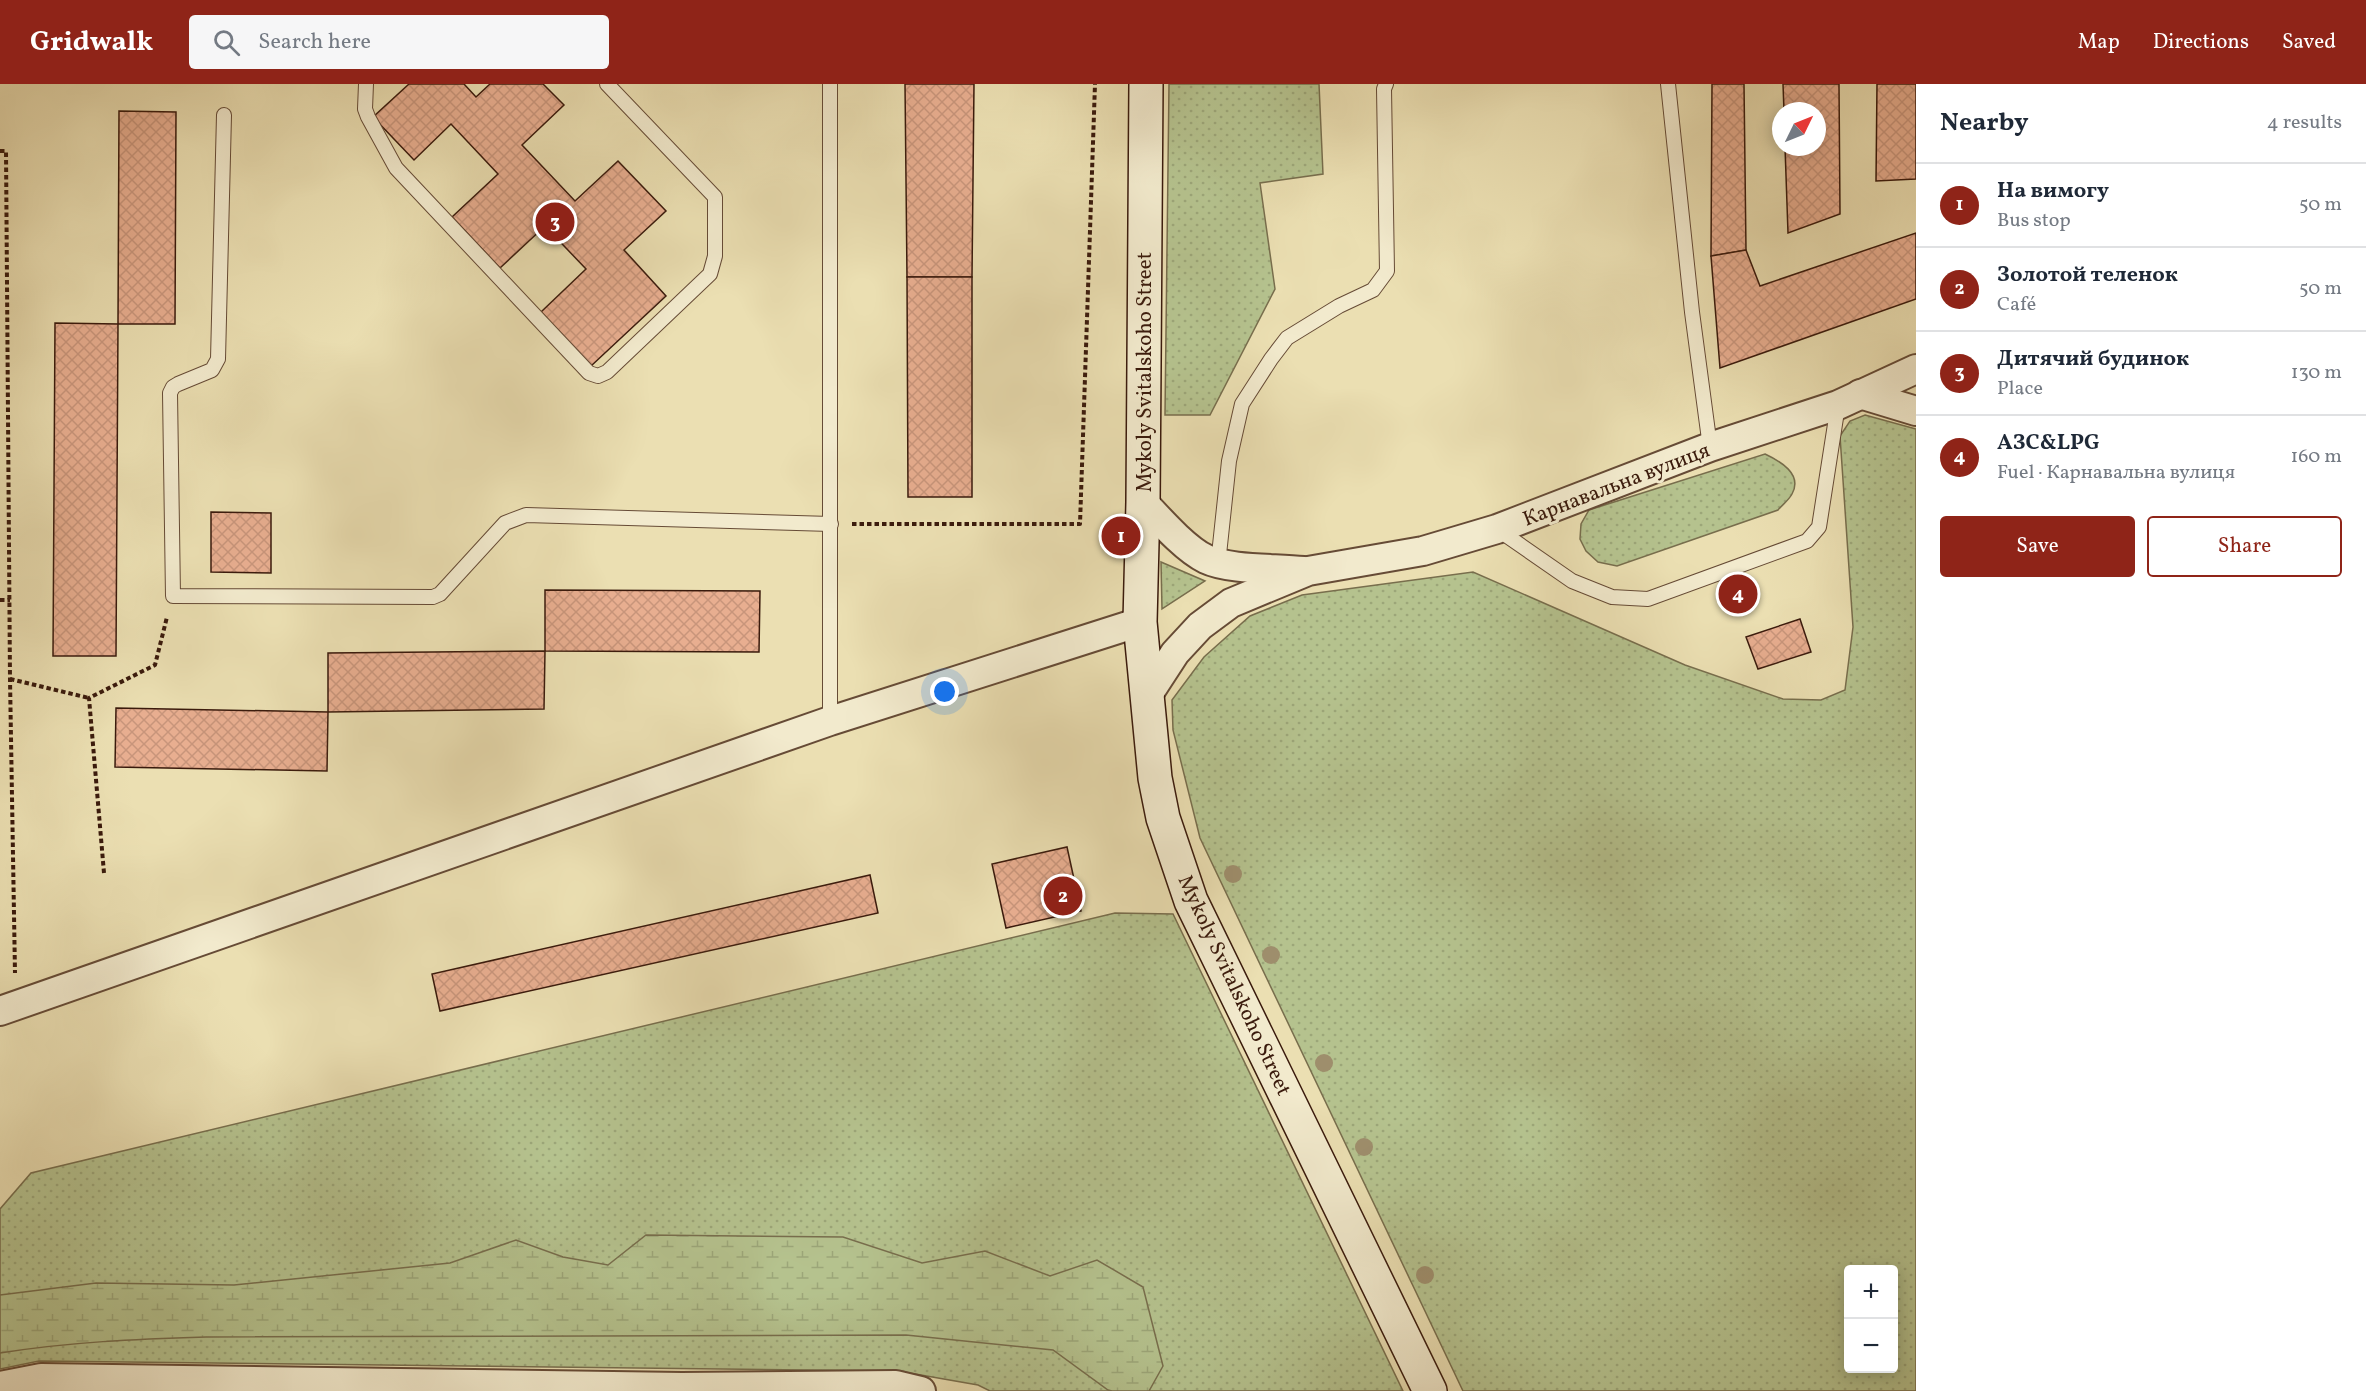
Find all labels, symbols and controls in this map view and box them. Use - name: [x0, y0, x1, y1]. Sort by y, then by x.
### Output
- search box: [189, 15, 609, 69]
- text: Gridwalk: [30, 23, 153, 62]
- icon: search: [210, 26, 243, 59]
- text: Search here: [258, 27, 371, 58]
- text: Map: [2078, 28, 2120, 57]
- text: Directions: [2153, 28, 2249, 57]
- text: Saved: [2282, 28, 2336, 57]
- north arrow: [1772, 102, 1826, 156]
- text: Nearby: [1940, 105, 2029, 141]
- text: 4 results: [2267, 109, 2342, 137]
- text: На вимогу: [1997, 176, 2109, 207]
- text: 1: [1955, 191, 1964, 219]
- text: 50 m: [2299, 191, 2342, 219]
- pin: 3: [536, 200, 574, 244]
- text: Bus stop: [1997, 207, 2071, 235]
- street label: Mykoly Svitalskoho Street: [1131, 252, 1160, 492]
- text: Золотой теленок: [1997, 260, 2178, 291]
- text: 2: [1954, 275, 1965, 303]
- text: 50 m: [2299, 275, 2342, 303]
- text: Café: [1997, 291, 2036, 319]
- text: Дитячий будинок: [1997, 344, 2189, 375]
- text: 3: [1954, 359, 1965, 387]
- text: 130 m: [2291, 359, 2342, 387]
- text: Place: [1997, 375, 2043, 403]
- text: АЗС&LPG: [1997, 428, 2100, 459]
- street label: Карнавальна вулиця: [1519, 436, 1714, 534]
- text: 4: [1953, 443, 1966, 471]
- text: 160 m: [2290, 443, 2342, 471]
- text: Fuel · Карнавальна вулиця: [1997, 459, 2235, 487]
- pin: 1: [1102, 514, 1140, 558]
- button: Save: [1940, 516, 2135, 577]
- button: Share: [2147, 516, 2342, 577]
- pin: 4: [1718, 572, 1758, 616]
- your location: [930, 677, 959, 706]
- street label: Mykoly Svitalskoho Street: [1170, 871, 1298, 1101]
- pin: 2: [1044, 874, 1082, 918]
- map controls: [1844, 1265, 1898, 1373]
- button: +: [1844, 1265, 1898, 1319]
- button: −: [1844, 1319, 1898, 1373]

